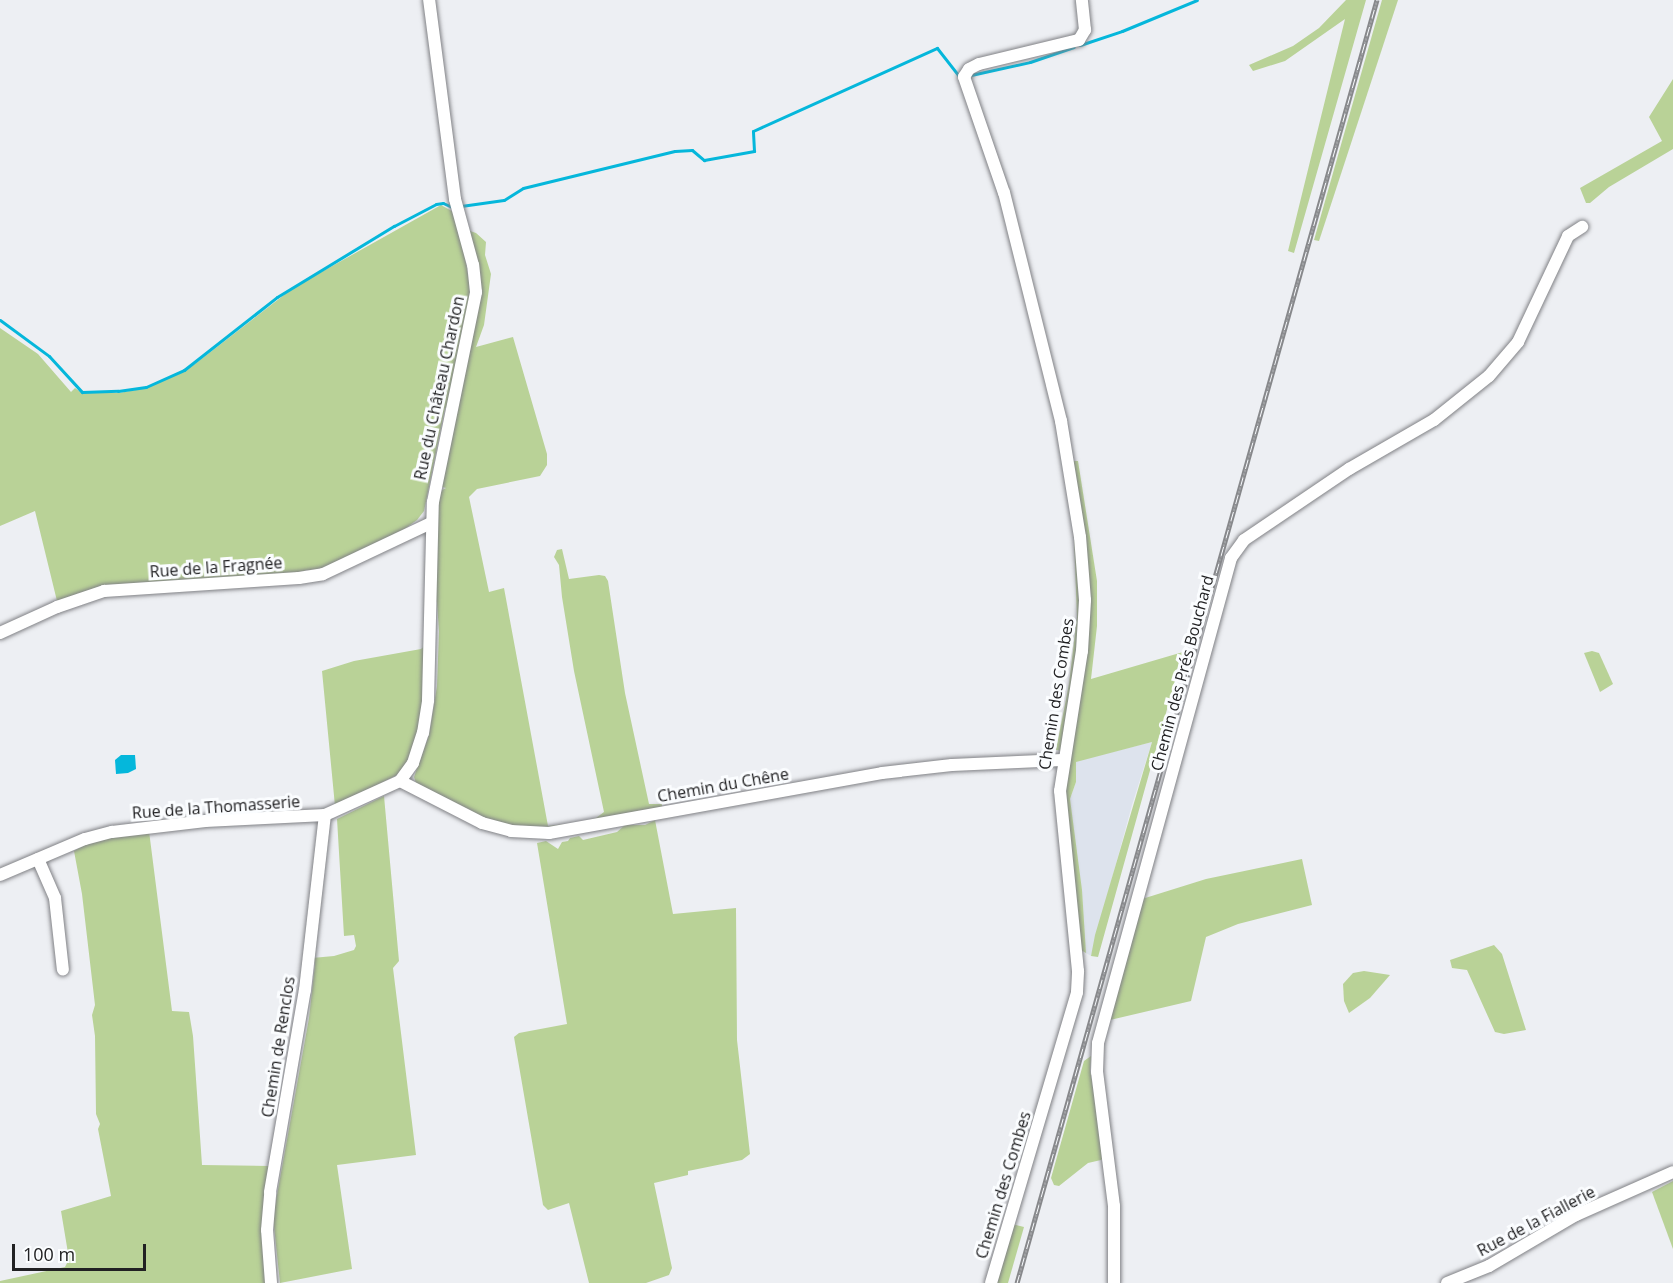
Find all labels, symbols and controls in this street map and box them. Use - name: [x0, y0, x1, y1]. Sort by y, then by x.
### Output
- street label: Rue du Château Chardon: [410, 294, 468, 482]
- street label: Rue de la Fragnée: [149, 553, 283, 581]
- street label: Chemin des Prés Bouchard: [1147, 573, 1217, 773]
- street label: Chemin des Combes: [1035, 617, 1077, 771]
- street label: Chemin du Chêne: [656, 764, 790, 806]
- street label: Rue de la Thomasserie: [131, 792, 301, 822]
- street label: Chemin de Renclos: [257, 975, 299, 1119]
- street label: Chemin des Combes: [971, 1109, 1035, 1261]
- street label: Rue de la Fiallerie: [1474, 1182, 1598, 1260]
- scale bar: [15, 1232, 148, 1270]
- text: 100 m: [23, 1242, 75, 1266]

